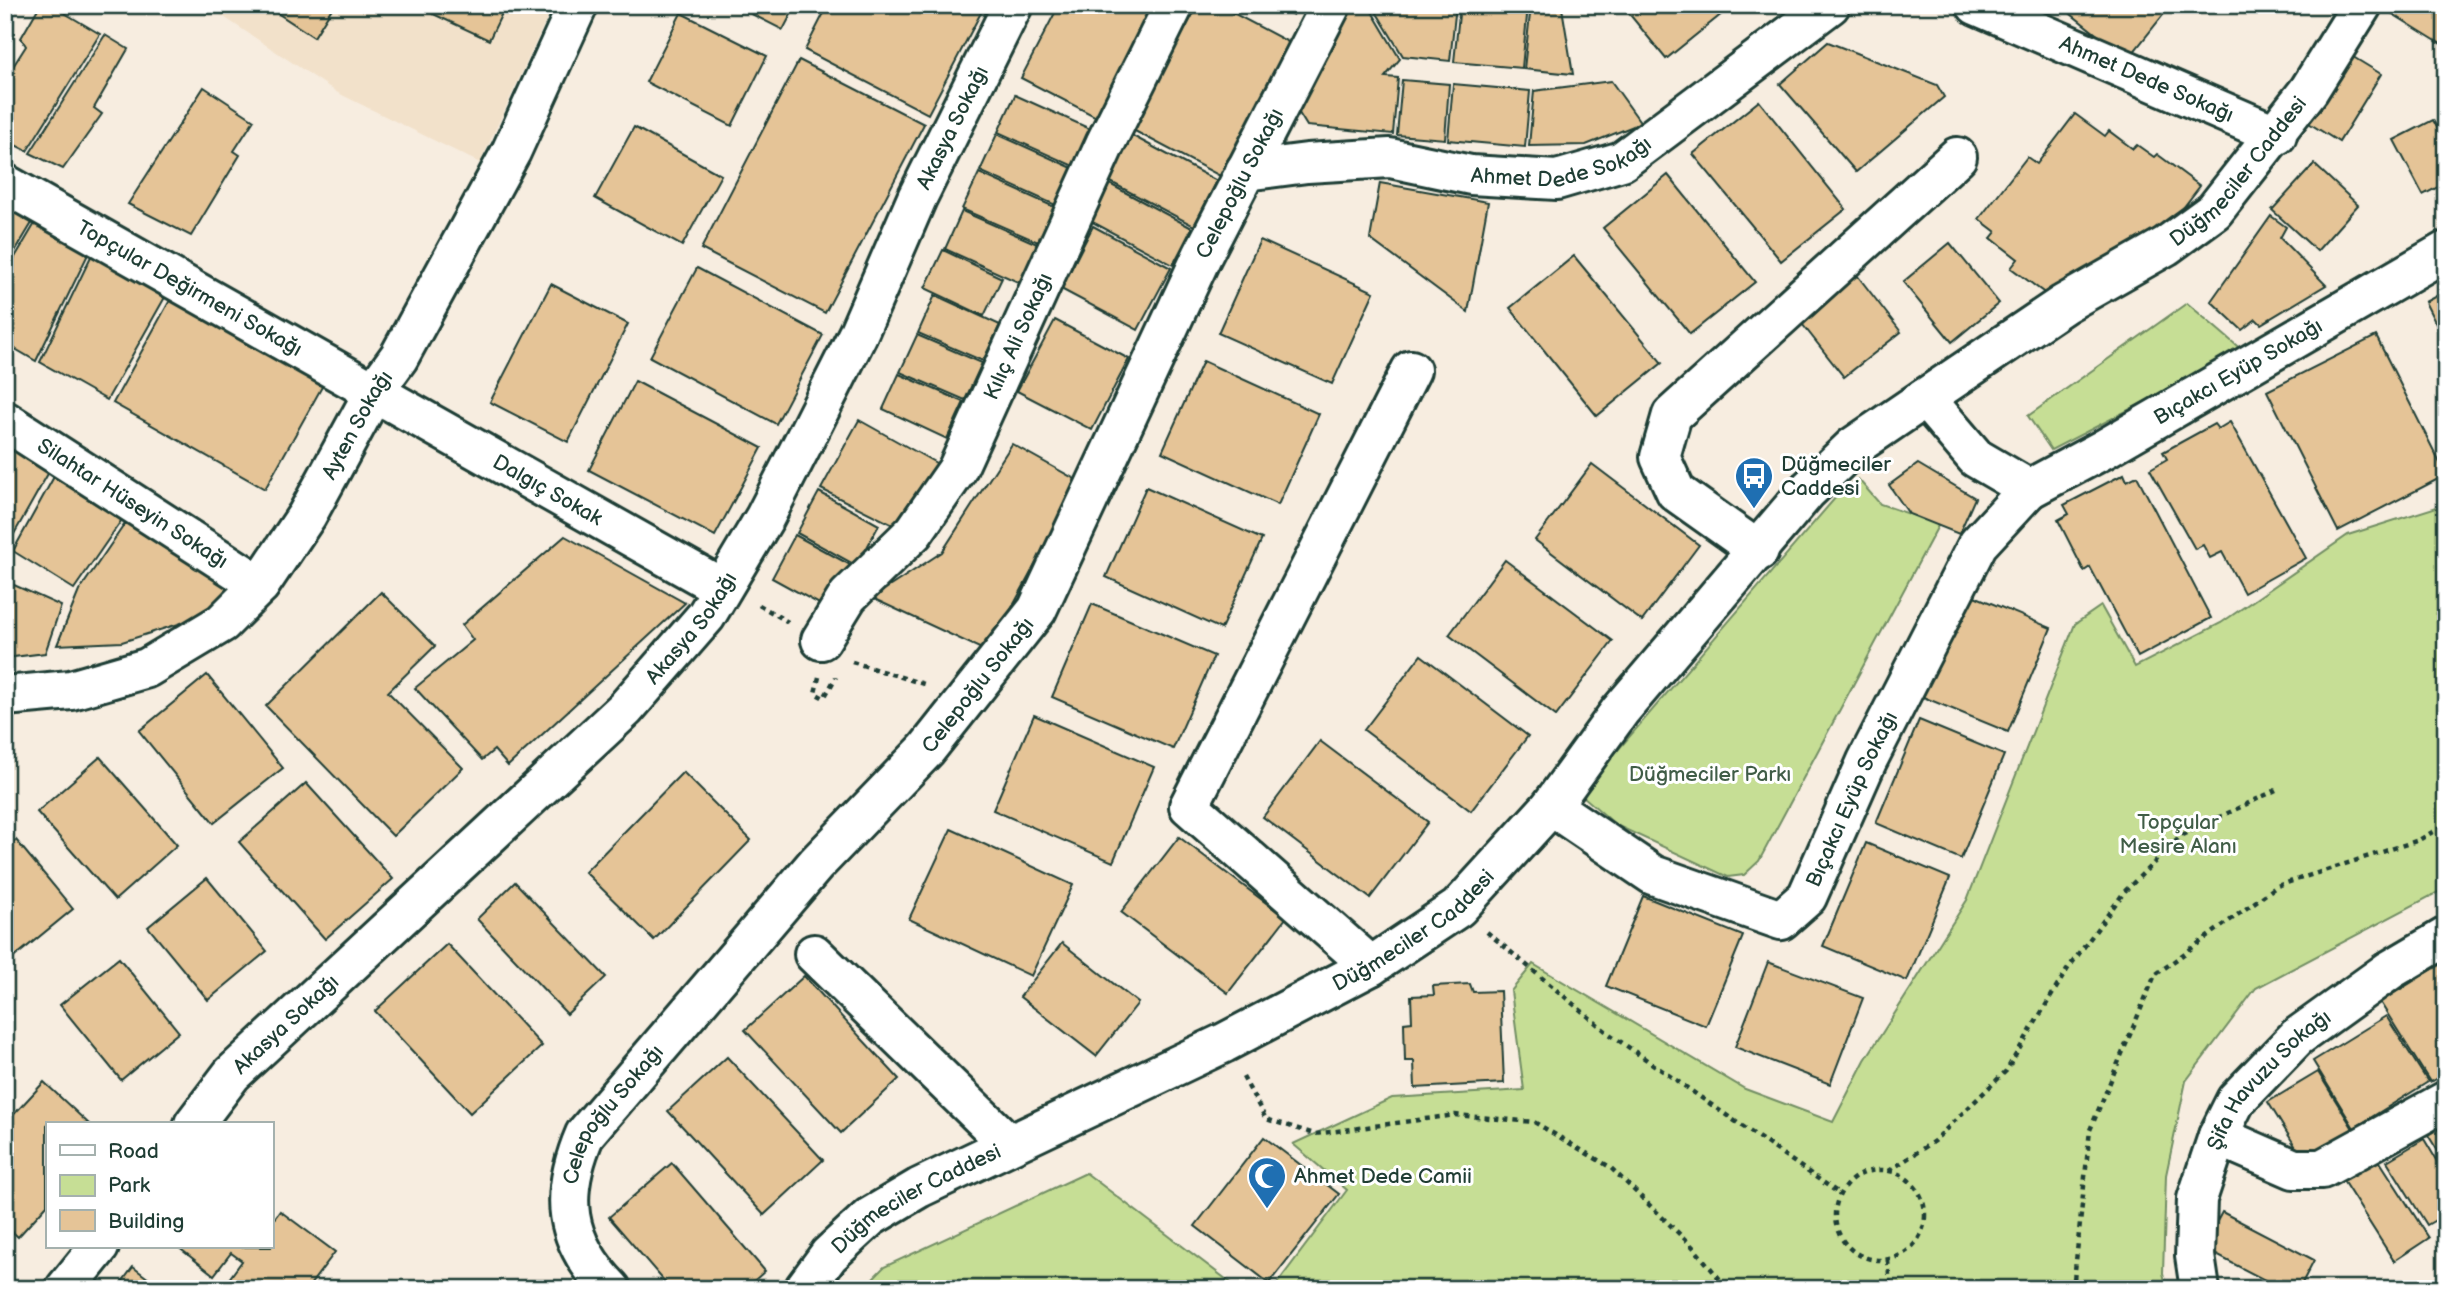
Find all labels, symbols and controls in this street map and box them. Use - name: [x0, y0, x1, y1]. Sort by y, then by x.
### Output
- street label: Ahmet Dede Sokağı: [2056, 31, 2237, 128]
- street label: Akasya Sokağı: [911, 62, 994, 194]
- street label: Düğmeciler Caddesi: [2165, 92, 2312, 252]
- street label: Celepoğlu Sokağı: [1191, 104, 1289, 263]
- street label: Ahmet Dede Sokağı: [1470, 131, 1656, 194]
- street label: Topçular Değirmeni Sokağı: [72, 215, 307, 362]
- street label: Kılıç Ali Sokağı: [979, 269, 1058, 404]
- street label: Bıçakcı Eyüp Sokağı: [2150, 313, 2327, 430]
- street label: Ayten Sokağı: [317, 366, 398, 484]
- street label: Silahtar Hüseyin Sokağı: [33, 433, 233, 574]
- street label: Dalgıç Sokak: [488, 449, 607, 531]
- place label: Düğmeciler Caddesi: [1781, 452, 1891, 501]
- bus stop icon: Düğmeciler Caddesi: [1733, 455, 1775, 510]
- street label: Akasya Sokağı: [641, 568, 742, 689]
- street label: Celepoğlu Sokağı: [917, 613, 1039, 758]
- street label: Bıçakcı Eyüp Sokağı: [1801, 707, 1903, 891]
- park label: Düğmeciler Parkı: [1629, 762, 1791, 787]
- park label: Topçular Mesire Alanı: [2119, 810, 2237, 859]
- street label: Düğmeciler Caddesi: [1328, 865, 1500, 997]
- street label: Akasya Sokağı: [228, 969, 344, 1080]
- street label: Şifa Havuzu Sokağı: [2202, 1005, 2336, 1153]
- street label: Celepoğlu Sokağı: [558, 1040, 669, 1186]
- legend: [46, 1122, 273, 1248]
- text: Road: [108, 1139, 159, 1164]
- street label: Düğmeciler Caddesi: [826, 1139, 1005, 1259]
- mosque icon: Ahmet Dede Camii: [1246, 1155, 1288, 1210]
- place label: Ahmet Dede Camii: [1294, 1164, 1472, 1189]
- text: Park: [108, 1173, 151, 1198]
- text: Building: [108, 1209, 184, 1234]

